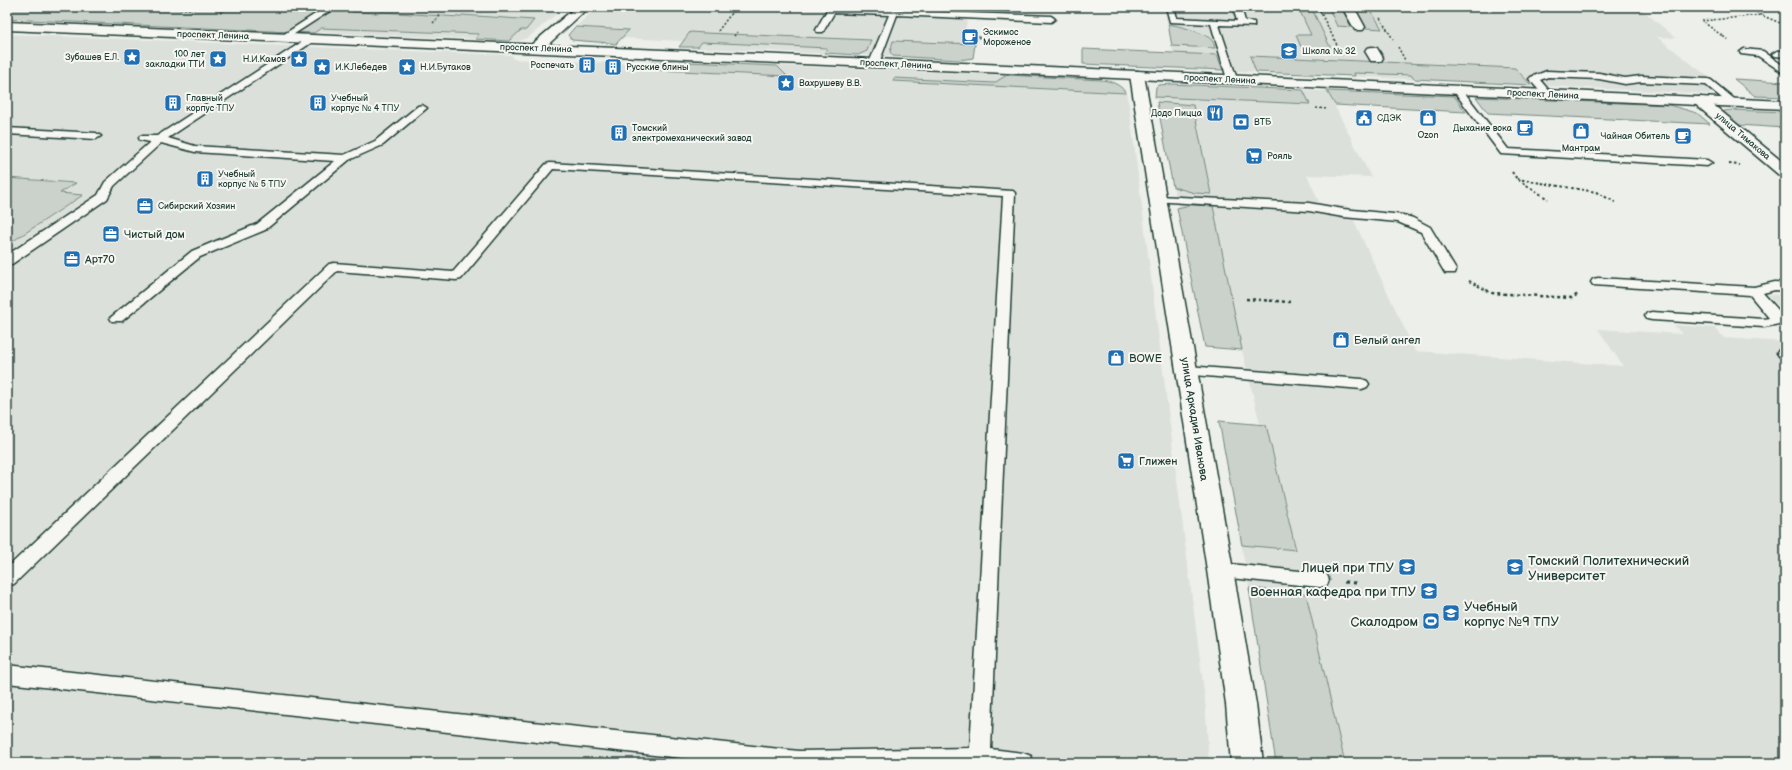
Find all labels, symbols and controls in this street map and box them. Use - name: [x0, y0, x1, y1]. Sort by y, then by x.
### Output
- cafe icon: Эскимос Мороженое: [960, 27, 980, 47]
- place label: Эскимос Мороженое: [983, 27, 1031, 48]
- street label: проспект Ленина: [177, 29, 250, 42]
- school or university icon: Школа № 32: [1279, 41, 1299, 61]
- street label: проспект Ленина: [500, 42, 573, 55]
- place label: Школа № 32: [1302, 46, 1356, 57]
- place icon: Зубашев Е.Л.: [122, 47, 142, 67]
- place label: 100 лет закладки ТТИ: [145, 49, 206, 70]
- place icon: 100 лет закладки ТТИ: [208, 49, 228, 69]
- place icon: Н.И.Камов: [289, 49, 309, 69]
- place label: Зубашев Е.Л.: [65, 52, 119, 63]
- place label: Н.И.Камов: [243, 54, 286, 65]
- building icon: Роспечать: [577, 55, 597, 75]
- place icon: И.К.Лебедев: [312, 57, 332, 77]
- place icon: Н.И.Бутаков: [397, 57, 417, 77]
- building icon: Русские блины: [603, 57, 623, 77]
- street label: проспект Ленина: [860, 57, 933, 72]
- place label: Роспечать: [530, 60, 575, 71]
- place label: И.К.Лебедев: [335, 62, 387, 73]
- place label: Н.И.Бутаков: [420, 62, 471, 73]
- place label: Русские блины: [626, 62, 689, 73]
- street label: проспект Ленина: [1184, 72, 1257, 87]
- place icon: Вахрушеву В.В.: [776, 73, 796, 93]
- place label: Вахрушеву В.В.: [799, 78, 862, 89]
- street label: проспект Ленина: [1507, 87, 1580, 102]
- building icon: Главный корпус ТПУ: [163, 93, 183, 113]
- place label: Главный корпус ТПУ: [186, 93, 235, 114]
- building icon: Учебный корпус № 4 ТПУ: [308, 93, 328, 113]
- place label: Учебный корпус № 4 ТПУ: [331, 93, 400, 114]
- restaurant icon: Додо Пицца: [1205, 103, 1225, 123]
- place label: Додо Пицца: [1151, 108, 1203, 119]
- public building icon: СДЭК: [1354, 108, 1374, 128]
- shop icon: Ozon: [1418, 108, 1438, 128]
- street label: улица Тимакова: [1713, 110, 1773, 163]
- bank icon: ВТБ: [1231, 112, 1251, 132]
- place label: СДЭК: [1377, 113, 1402, 124]
- place label: ВТБ: [1254, 117, 1272, 128]
- cafe icon: Дыхание вока: [1515, 118, 1535, 138]
- shop icon: Мантрам: [1571, 121, 1591, 141]
- building icon: Томский электромеханический завод: [609, 123, 629, 143]
- place label: Томский электромеханический завод: [632, 123, 752, 144]
- place label: Дыхание вока: [1453, 123, 1513, 134]
- cafe icon: Чайная Обитель: [1673, 126, 1693, 146]
- place label: Ozon: [1417, 130, 1439, 141]
- place label: Чайная Обитель: [1601, 131, 1671, 142]
- place label: Мантрам: [1562, 143, 1600, 154]
- supermarket icon: Рояль: [1244, 146, 1264, 166]
- place label: Рояль: [1267, 151, 1292, 162]
- building icon: Учебный корпус № 5 ТПУ: [195, 169, 215, 189]
- place label: Учебный корпус № 5 ТПУ: [218, 169, 286, 190]
- office icon: Сибирский Хозяин: [135, 196, 155, 216]
- place label: Сибирский Хозяин: [158, 201, 235, 212]
- office icon: Чистый дом: [101, 224, 121, 244]
- place label: Чистый дом: [124, 228, 185, 241]
- office icon: Арт70: [62, 249, 82, 269]
- place label: Арт70: [84, 253, 115, 266]
- shop icon: Белый ангел: [1331, 330, 1351, 350]
- place label: Белый ангел: [1354, 334, 1421, 347]
- shop icon: BOWE: [1106, 348, 1126, 368]
- place label: BOWE: [1129, 352, 1162, 365]
- street label: улица Аркадия Иванова: [1178, 356, 1211, 482]
- supermarket icon: Глижен: [1116, 451, 1136, 471]
- place label: Глижен: [1139, 455, 1177, 468]
- place label: Томский Политехнический Университет: [1528, 553, 1689, 584]
- school or university icon: Лицей при ТПУ: [1397, 557, 1417, 577]
- school or university icon: Томский Политехнический Университет: [1505, 557, 1525, 577]
- place label: Лицей при ТПУ: [1300, 560, 1395, 576]
- school or university icon: Военная кафедра при ТПУ: [1419, 581, 1439, 601]
- place label: Военная кафедра при ТПУ: [1250, 584, 1416, 600]
- place label: Учебный корпус №9 ТПУ: [1464, 599, 1559, 630]
- school or university icon: Учебный корпус №9 ТПУ: [1441, 603, 1461, 623]
- sports icon: Скалодром: [1421, 611, 1441, 631]
- place label: Скалодром: [1350, 614, 1418, 630]

